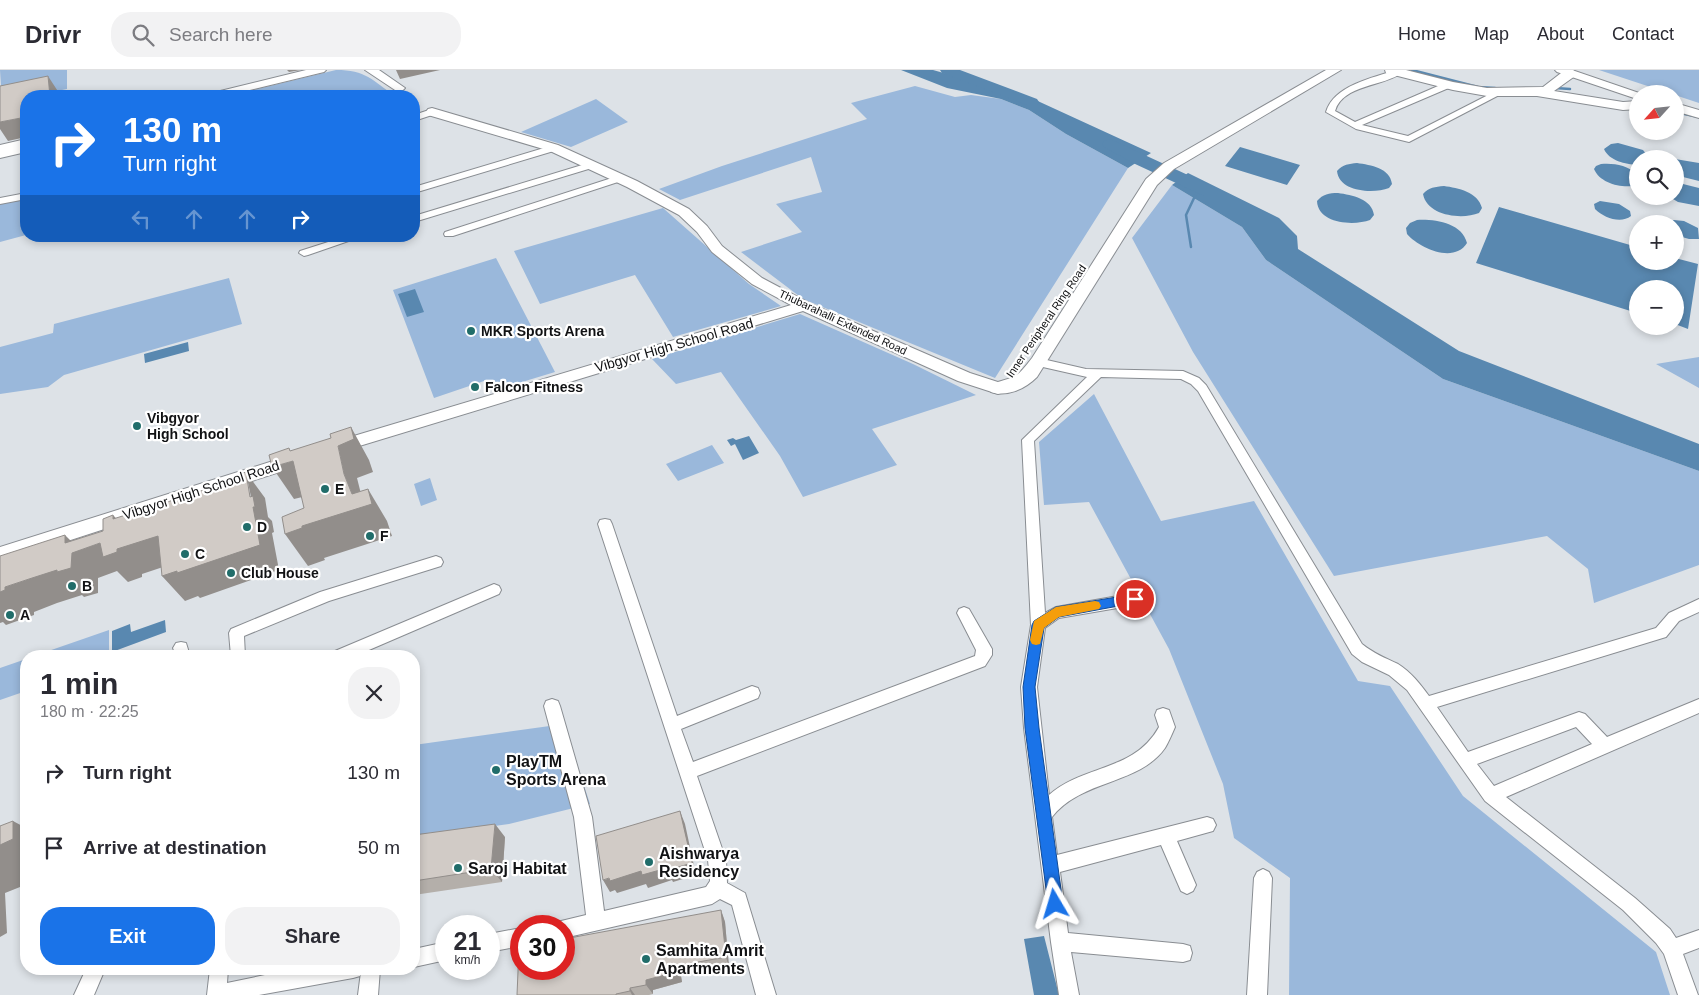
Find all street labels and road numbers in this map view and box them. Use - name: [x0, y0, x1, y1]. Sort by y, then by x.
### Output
- street label: Inner Peripheral Ring Road: [1004, 262, 1088, 380]
- street label: Thubarahalli Extended Road: [777, 287, 909, 357]
- street label: Vibgyor High School Road: [593, 315, 755, 375]
- street label: Vibgyor High School Road: [121, 457, 281, 523]

